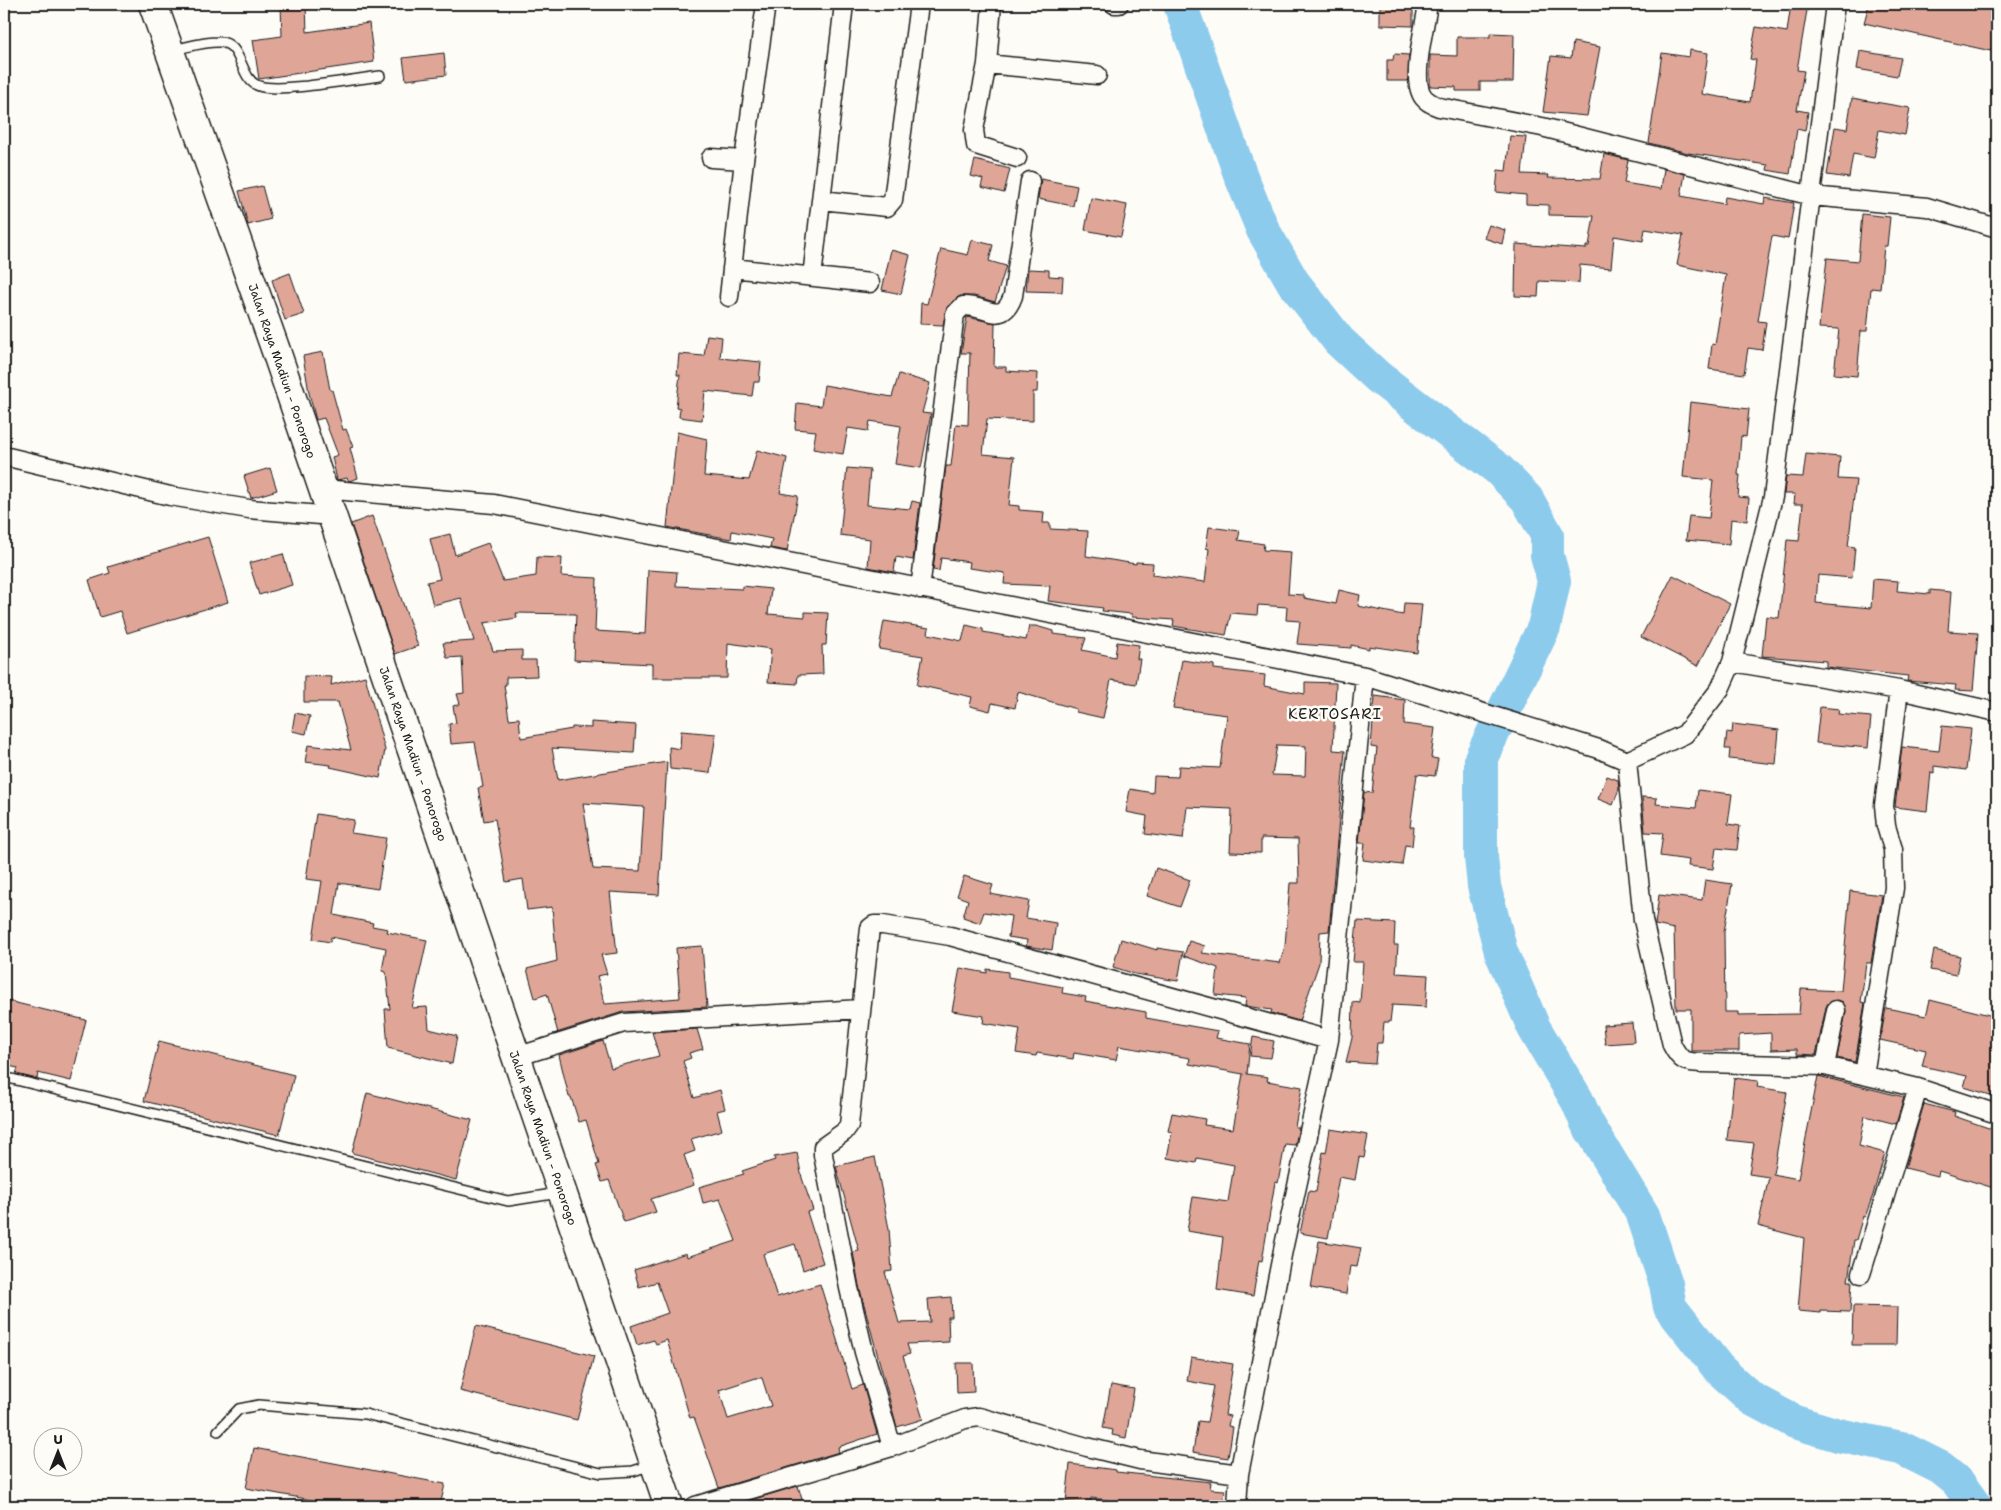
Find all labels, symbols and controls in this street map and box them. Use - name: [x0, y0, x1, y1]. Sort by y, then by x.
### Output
- street label: Jalan Raya Madiun - Ponorogo: [245, 282, 319, 460]
- street label: Jalan Raya Madiun - Ponorogo: [376, 665, 450, 843]
- district label: KERTOSARI: [1288, 704, 1382, 724]
- street label: Jalan Raya Madiun - Ponorogo: [506, 1049, 580, 1227]
- north arrow: [32, 1428, 82, 1478]
- text: U: [53, 1430, 63, 1448]

